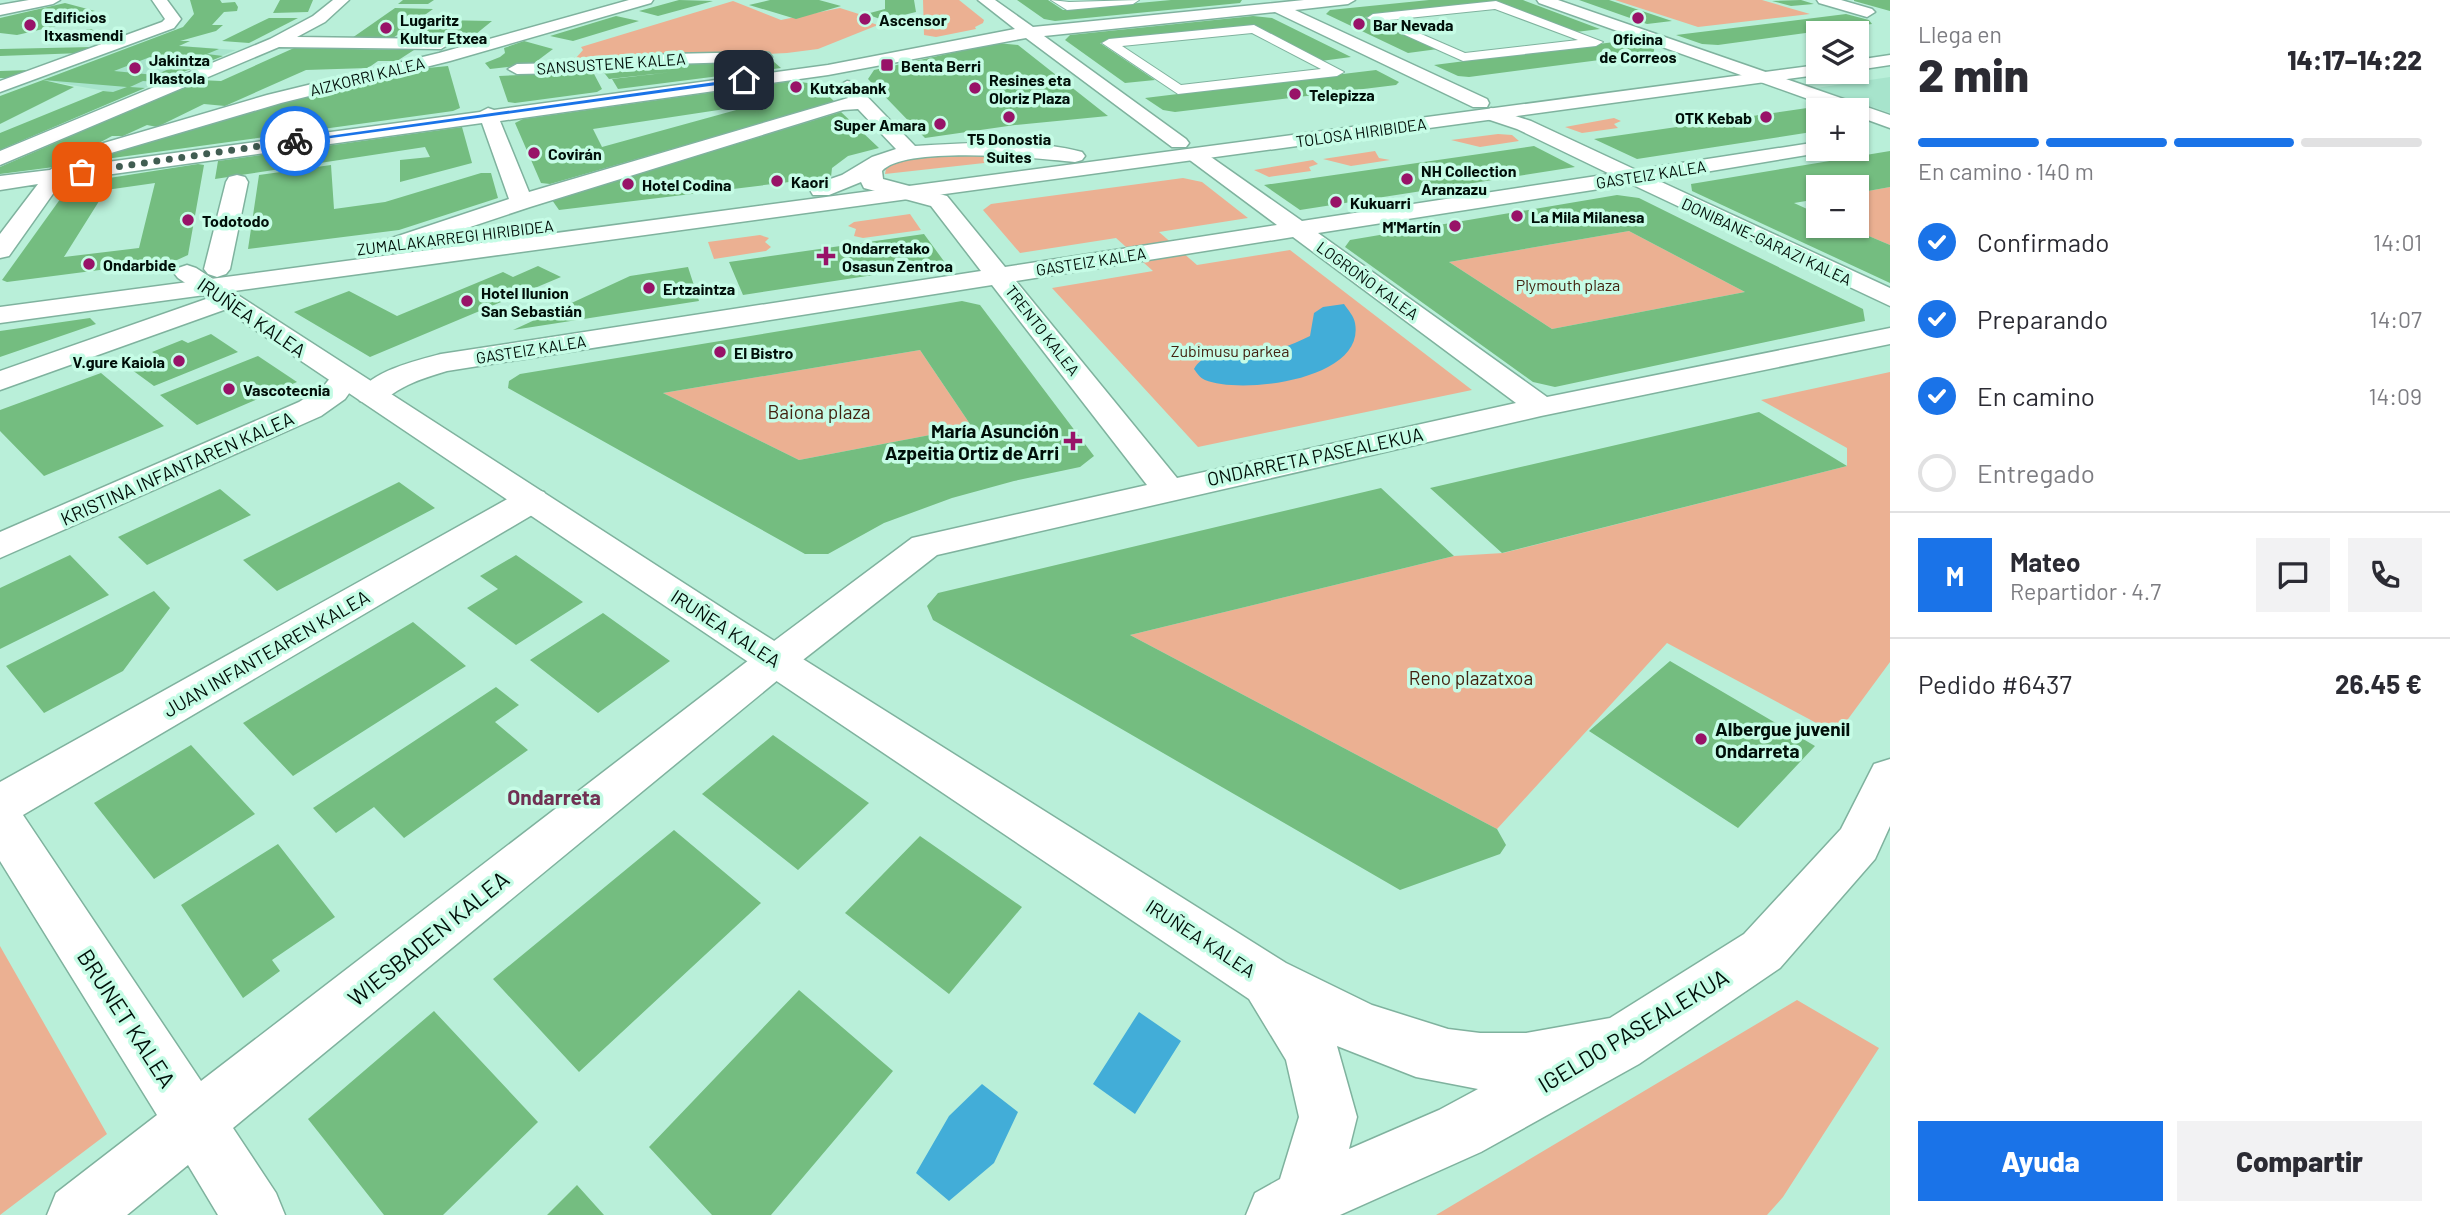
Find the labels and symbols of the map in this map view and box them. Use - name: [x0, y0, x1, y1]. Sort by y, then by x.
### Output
- place label: Edificios Itxasmendi: [44, 7, 123, 44]
- place label: Lugaritz Kultur Etxea: [400, 10, 487, 47]
- place label: Ascensor: [879, 10, 947, 29]
- marker: Oficina de Correos: [1630, 10, 1646, 26]
- marker: Ascensor: [857, 11, 873, 27]
- place label: Bar Nevada: [1373, 15, 1453, 34]
- marker: Bar Nevada: [1351, 16, 1367, 32]
- marker: Edificios Itxasmendi: [22, 17, 38, 33]
- marker: Lugaritz Kultur Etxea: [378, 20, 394, 36]
- place label: Oficina de Correos: [1599, 29, 1677, 66]
- street label: SANSUSTENE KALEA: [536, 48, 686, 78]
- place label: Jakintza Ikastola: [149, 50, 210, 87]
- pin: [714, 50, 774, 110]
- street label: AIZKORRI KALEA: [308, 53, 427, 99]
- place label: Benta Berri: [901, 56, 981, 75]
- marker: Benta Berri: [879, 57, 895, 73]
- marker: Jakintza Ikastola: [127, 60, 143, 76]
- place label: Resines eta Oloriz Plaza: [989, 70, 1071, 107]
- place label: Kutxabank: [810, 78, 887, 97]
- marker: Kutxabank: [788, 79, 804, 95]
- marker: Resines eta Oloriz Plaza: [967, 80, 983, 96]
- place label: Telepizza: [1309, 85, 1375, 104]
- marker: Telepizza: [1287, 86, 1303, 102]
- courier: [260, 106, 330, 176]
- place label: OTK Kebab: [1675, 108, 1752, 127]
- marker: T5 Donostia Suites: [1001, 109, 1017, 125]
- marker: OTK Kebab: [1758, 109, 1774, 125]
- street label: TOLOSA HIRIBIDEA: [1295, 113, 1428, 151]
- place label: Super Amara: [834, 115, 926, 134]
- marker: Super Amara: [932, 116, 948, 132]
- place label: T5 Donostia Suites: [967, 129, 1051, 166]
- pin: [52, 142, 112, 202]
- place label: Covirán: [548, 144, 602, 163]
- marker: Covirán: [526, 145, 542, 161]
- street label: GASTEIZ KALEA: [1595, 156, 1708, 192]
- place label: NH Collection Aranzazu: [1421, 161, 1516, 198]
- marker: NH Collection Aranzazu: [1399, 171, 1415, 187]
- place label: Kaori: [791, 172, 829, 191]
- marker: Kaori: [769, 173, 785, 189]
- place label: Hotel Codina: [642, 175, 732, 194]
- marker: Hotel Codina: [620, 176, 636, 192]
- place label: Kukuarri: [1350, 193, 1411, 212]
- street label: DONIBANE-GARAZI KALEA: [1679, 193, 1855, 289]
- marker: Kukuarri: [1328, 194, 1344, 210]
- place label: La Mila Milanesa: [1531, 207, 1645, 226]
- marker: La Mila Milanesa: [1509, 208, 1525, 224]
- place label: Todotodo: [202, 211, 270, 230]
- marker: Todotodo: [180, 212, 196, 228]
- street label: ZUMALAKARREGI HIRIBIDEA: [356, 215, 555, 259]
- place label: M'Martín: [1382, 217, 1441, 236]
- marker: M'Martín: [1447, 218, 1463, 234]
- street label: LOGROÑO KALEA: [1314, 237, 1423, 323]
- place label: Ondarretako Osasun Zentroa: [842, 238, 953, 275]
- street label: GASTEIZ KALEA: [1035, 243, 1148, 279]
- marker: Ondarretako Osasun Zentroa: [816, 246, 836, 266]
- place label: Ondarbide: [103, 255, 176, 274]
- marker: Ondarbide: [81, 256, 97, 272]
- street label: IRUÑEA KALEA: [193, 272, 311, 362]
- park label: Plymouth plaza: [1516, 275, 1620, 294]
- place label: Ertzaintza: [663, 279, 735, 298]
- marker: Ertzaintza: [641, 280, 657, 296]
- street label: TRENTO KALEA: [1002, 281, 1084, 379]
- place label: Hotel Ilunion San Sebastián: [481, 283, 582, 320]
- marker: Hotel Ilunion San Sebastián: [459, 293, 475, 309]
- street label: GASTEIZ KALEA: [475, 331, 588, 367]
- park label: Zubimusu parkea: [1171, 341, 1289, 360]
- place label: El Bistro: [734, 343, 793, 362]
- marker: El Bistro: [712, 344, 728, 360]
- place label: V.gure Kaiola: [73, 352, 165, 371]
- marker: V.gure Kaiola: [171, 353, 187, 369]
- place label: Vascotecnia: [243, 380, 330, 399]
- marker: Vascotecnia: [221, 381, 237, 397]
- park label: Baiona plaza: [767, 400, 871, 423]
- street label: KRISTINA INFANTAREN KALEA: [57, 406, 297, 530]
- place label: María Asunción Azpeitia Ortiz de Arri: [885, 419, 1059, 464]
- street label: ONDARRETA PASEALEKUA: [1205, 422, 1425, 490]
- marker: María Asunción Azpeitia Ortiz de Arri: [1065, 433, 1081, 449]
- street label: IRUÑEA KALEA: [667, 584, 785, 672]
- street label: JUAN INFANTEAREN KALEA: [159, 585, 373, 721]
- park label: Reno plazatxoa: [1409, 666, 1533, 689]
- place label: Albergue juvenil Ondarreta: [1715, 717, 1850, 762]
- marker: Albergue juvenil Ondarreta: [1693, 731, 1709, 747]
- district label: Ondarreta: [507, 784, 601, 809]
- street label: WIESBADEN KALEA: [342, 864, 514, 1012]
- street label: IRUÑEA KALEA: [1142, 894, 1260, 982]
- street label: BRUNET KALEA: [72, 943, 182, 1093]
- street label: IGELDO PASEALEKUA: [1533, 962, 1733, 1098]

